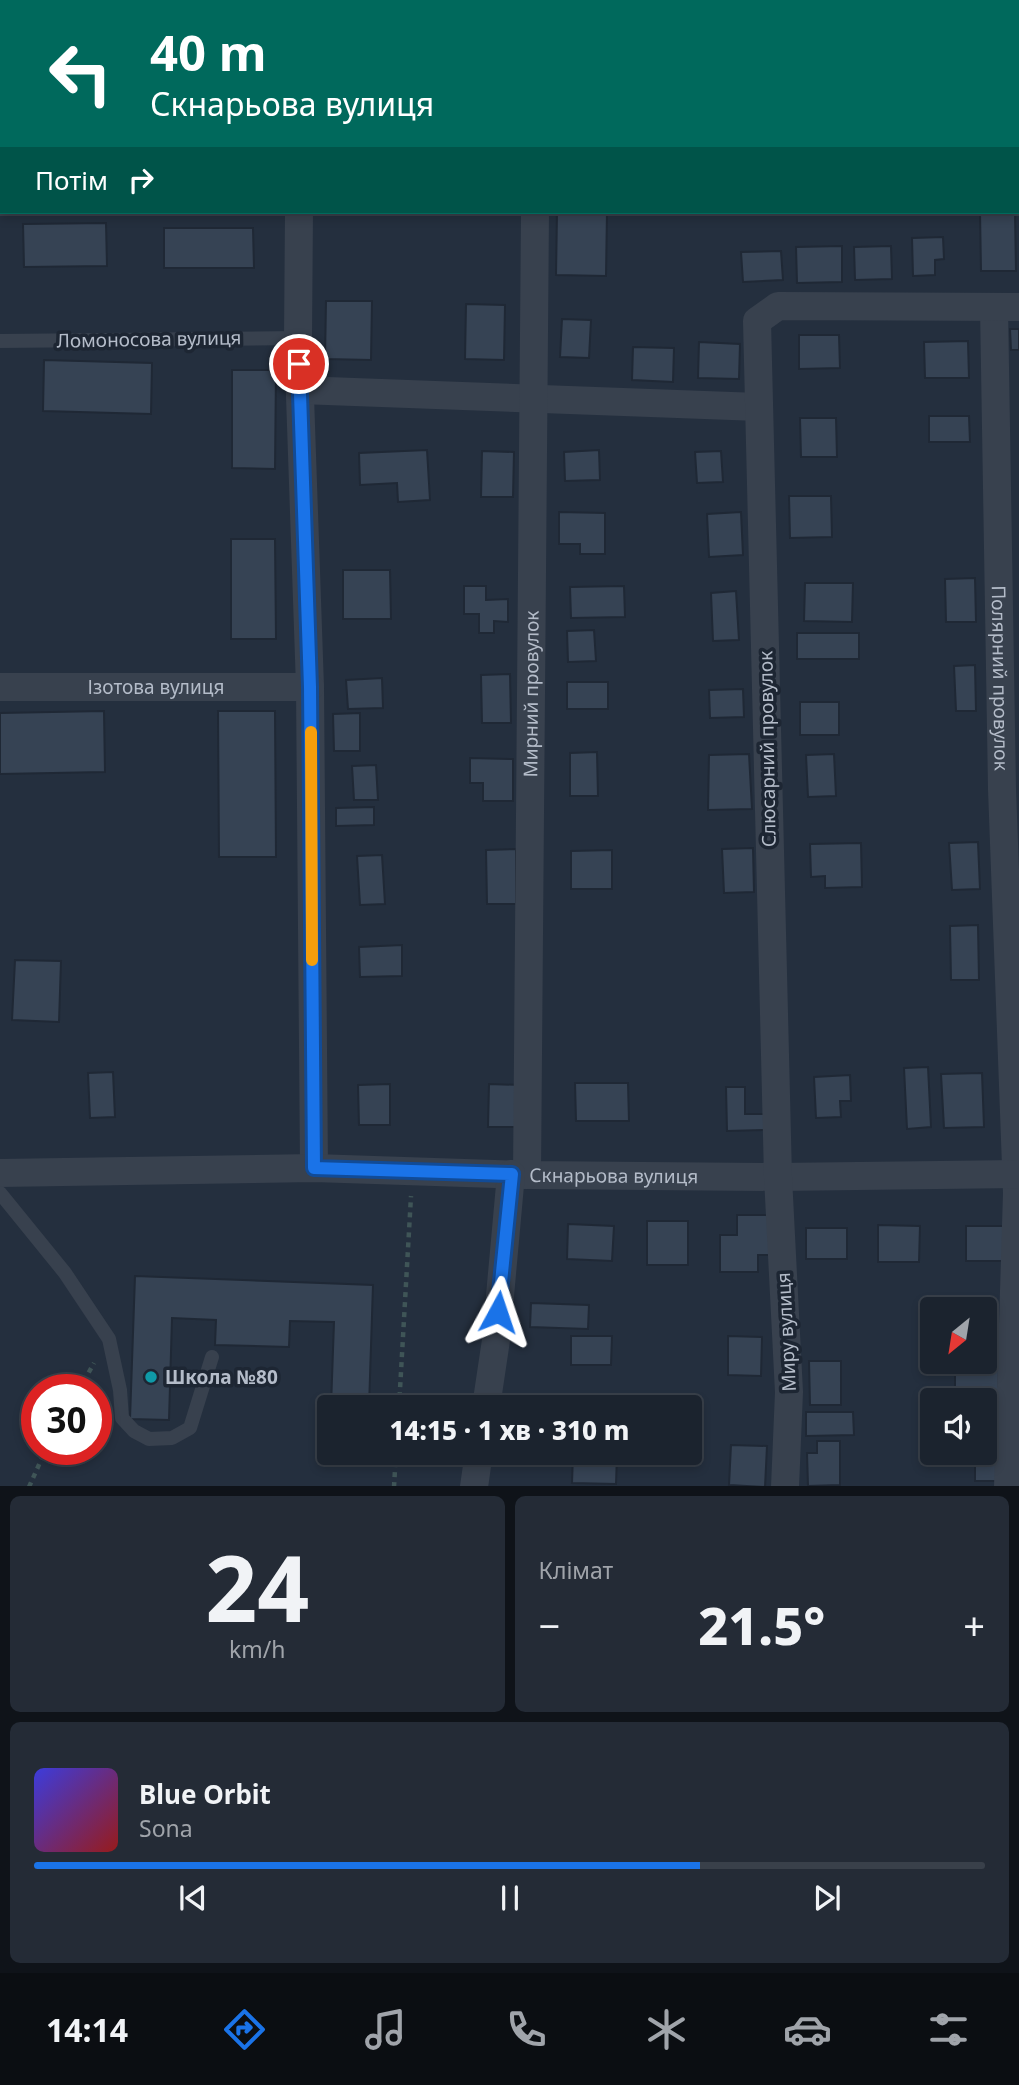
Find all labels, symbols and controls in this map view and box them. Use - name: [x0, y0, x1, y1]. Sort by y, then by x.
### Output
- text: 40 m: [150, 19, 267, 85]
- icon: left: [35, 28, 126, 119]
- text: Скнарьова вулиця: [150, 82, 434, 125]
- icon: right: [122, 161, 160, 199]
- text: Потім: [35, 162, 108, 198]
- street label: Ломоносова вулиця: [56, 324, 242, 354]
- pin: [269, 334, 329, 394]
- icon: arrive: [280, 345, 318, 383]
- street label: Полярний провулок: [986, 585, 1015, 771]
- street label: Мирний провулок: [517, 610, 545, 778]
- street label: Слюсарний провулок: [752, 651, 782, 847]
- street label: Ізотова вулиця: [88, 674, 224, 700]
- street label: Скнарьова вулиця: [529, 1162, 698, 1189]
- street label: Миру вулиця: [770, 1272, 802, 1392]
- position arrow: [461, 1275, 535, 1349]
- north arrow: [920, 1297, 998, 1374]
- map controls: [920, 1297, 997, 1465]
- place label: Школа №80: [165, 1364, 278, 1390]
- marker: Школа №80: [143, 1369, 159, 1385]
- speed limit sign: 30: [21, 1374, 112, 1465]
- button: sound: [920, 1388, 997, 1465]
- text: 14:15 · 1 хв · 310 m: [390, 1412, 629, 1448]
- text: 24: [205, 1525, 309, 1649]
- text: Клімат: [539, 1554, 613, 1586]
- text: 21.5°: [698, 1589, 825, 1660]
- text: −: [539, 1599, 560, 1651]
- text: +: [963, 1599, 985, 1651]
- text: km/h: [229, 1633, 286, 1665]
- text: Blue Orbit: [139, 1776, 271, 1812]
- text: Sona: [139, 1812, 193, 1844]
- icon: previous: [174, 1879, 212, 1917]
- icon: pause: [491, 1879, 529, 1917]
- icon: next: [808, 1879, 846, 1917]
- icon: directions: [220, 2005, 269, 2054]
- icon: music: [361, 2005, 410, 2054]
- icon: phone: [502, 2005, 551, 2054]
- icon: climate: [642, 2005, 691, 2054]
- icon: car: [783, 2005, 832, 2054]
- icon: filters: [924, 2005, 973, 2054]
- text: 14:14: [46, 2008, 128, 2051]

